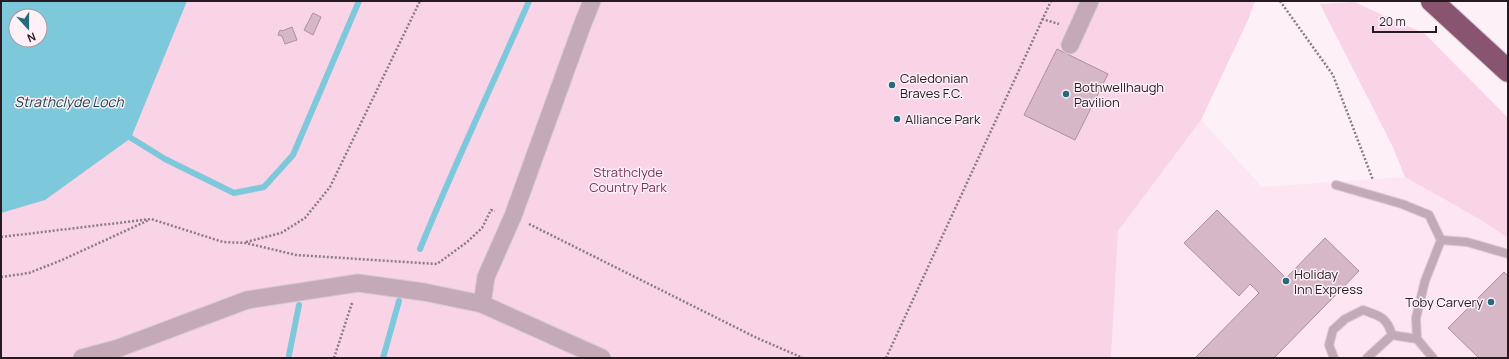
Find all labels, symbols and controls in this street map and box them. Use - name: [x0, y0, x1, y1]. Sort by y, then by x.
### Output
- north arrow: [8, 8, 48, 48]
- scale bar: [1373, 8, 1436, 34]
- text: 20 m: [1379, 13, 1406, 30]
- text: N: [25, 29, 38, 46]
- place label: Caledonian Braves F.C.: [900, 69, 968, 102]
- place label: Bothwellhaugh Pavilion: [1074, 78, 1164, 111]
- marker: Caledonian Braves F.C.: [887, 80, 897, 90]
- marker: Bothwellhaugh Pavilion: [1061, 89, 1071, 99]
- water label: Strathclyde Loch: [14, 92, 124, 111]
- place label: Alliance Park: [905, 110, 981, 128]
- marker: Alliance Park: [892, 114, 902, 124]
- park label: Strathclyde Country Park: [589, 163, 667, 196]
- place label: Holiday Inn Express: [1294, 265, 1363, 298]
- marker: Holiday Inn Express: [1281, 276, 1291, 286]
- place label: Toby Carvery: [1405, 293, 1483, 311]
- marker: Toby Carvery: [1486, 297, 1496, 307]

